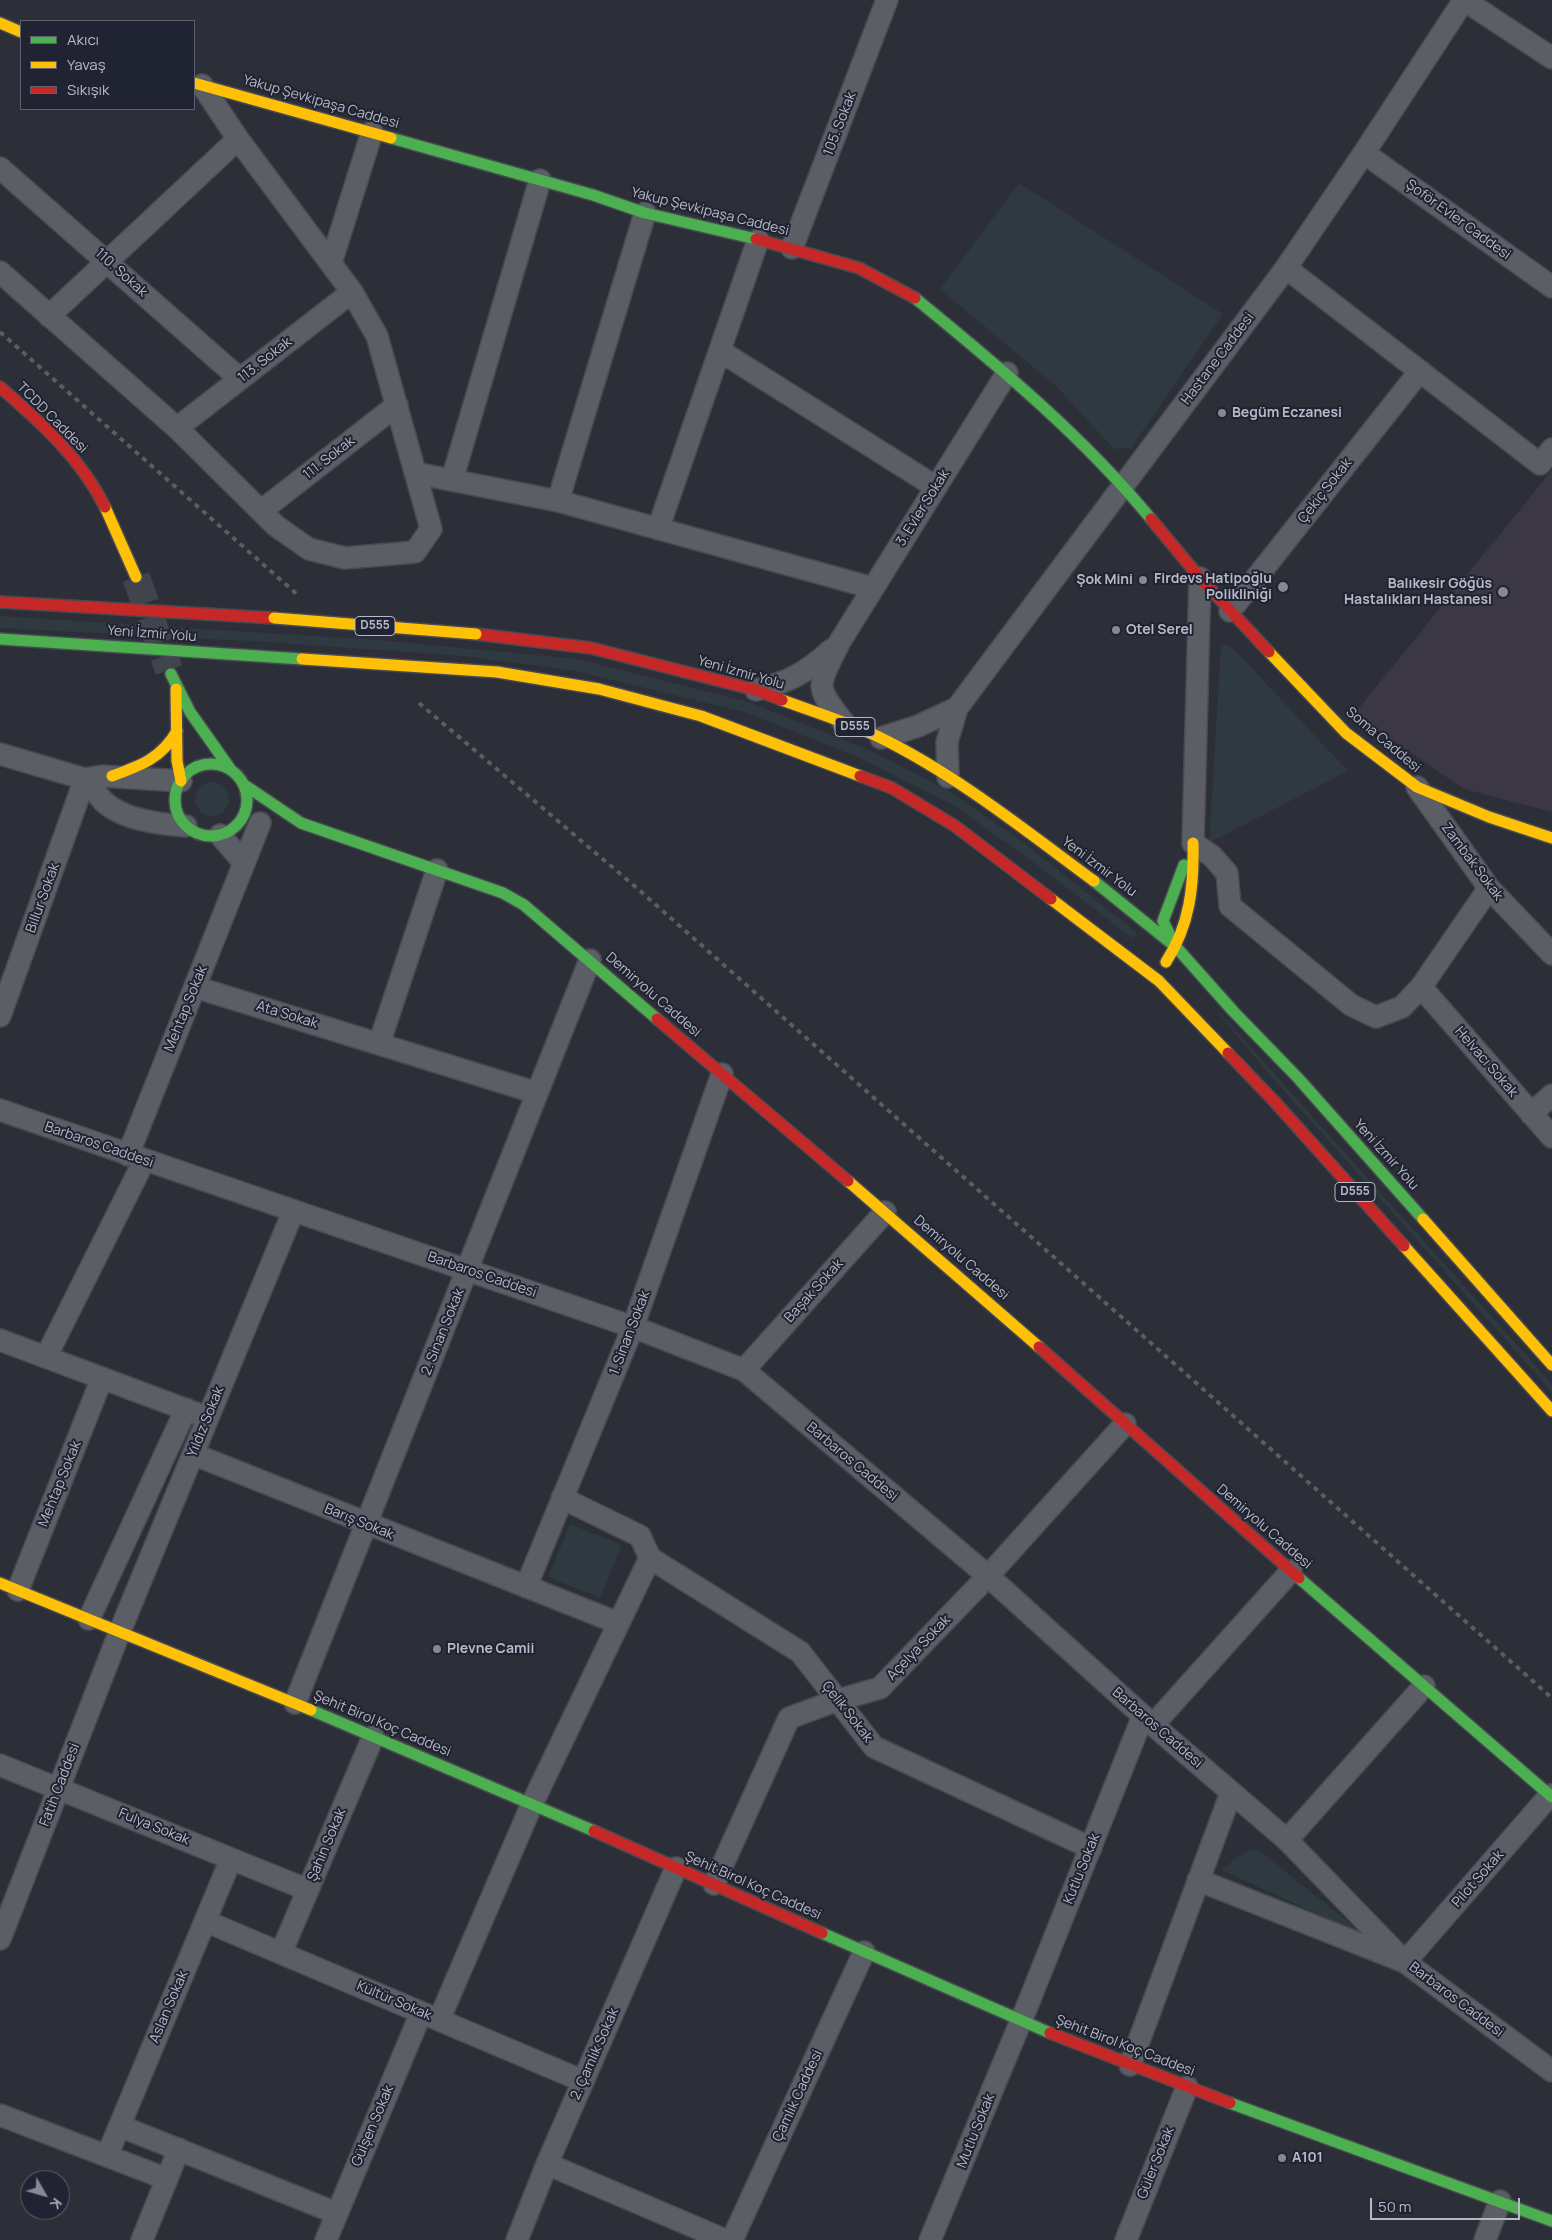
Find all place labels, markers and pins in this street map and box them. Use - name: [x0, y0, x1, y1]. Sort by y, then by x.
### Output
- place label: Begüm Eczanesi: [1232, 405, 1342, 421]
- marker: Begüm Eczanesi: [1216, 407, 1228, 419]
- place label: Firdevs Hatipoğlu Polikliniği: [1154, 571, 1272, 604]
- place label: Şok Mini: [1076, 572, 1133, 588]
- marker: Şok Mini: [1137, 574, 1149, 586]
- place label: Balıkesir Göğüs Hastalıkları Hastanesi: [1344, 576, 1492, 608]
- marker: Firdevs Hatipoğlu Polikliniği: [1276, 580, 1290, 594]
- marker: Balıkesir Göğüs Hastalıkları Hastanesi: [1496, 585, 1510, 599]
- place label: Otel Serel: [1126, 622, 1193, 638]
- marker: Otel Serel: [1110, 624, 1122, 636]
- place label: Plevne Camii: [447, 1641, 534, 1657]
- marker: Plevne Camii: [431, 1643, 443, 1655]
- place label: A101: [1292, 2150, 1323, 2166]
- marker: A101: [1276, 2152, 1288, 2164]

